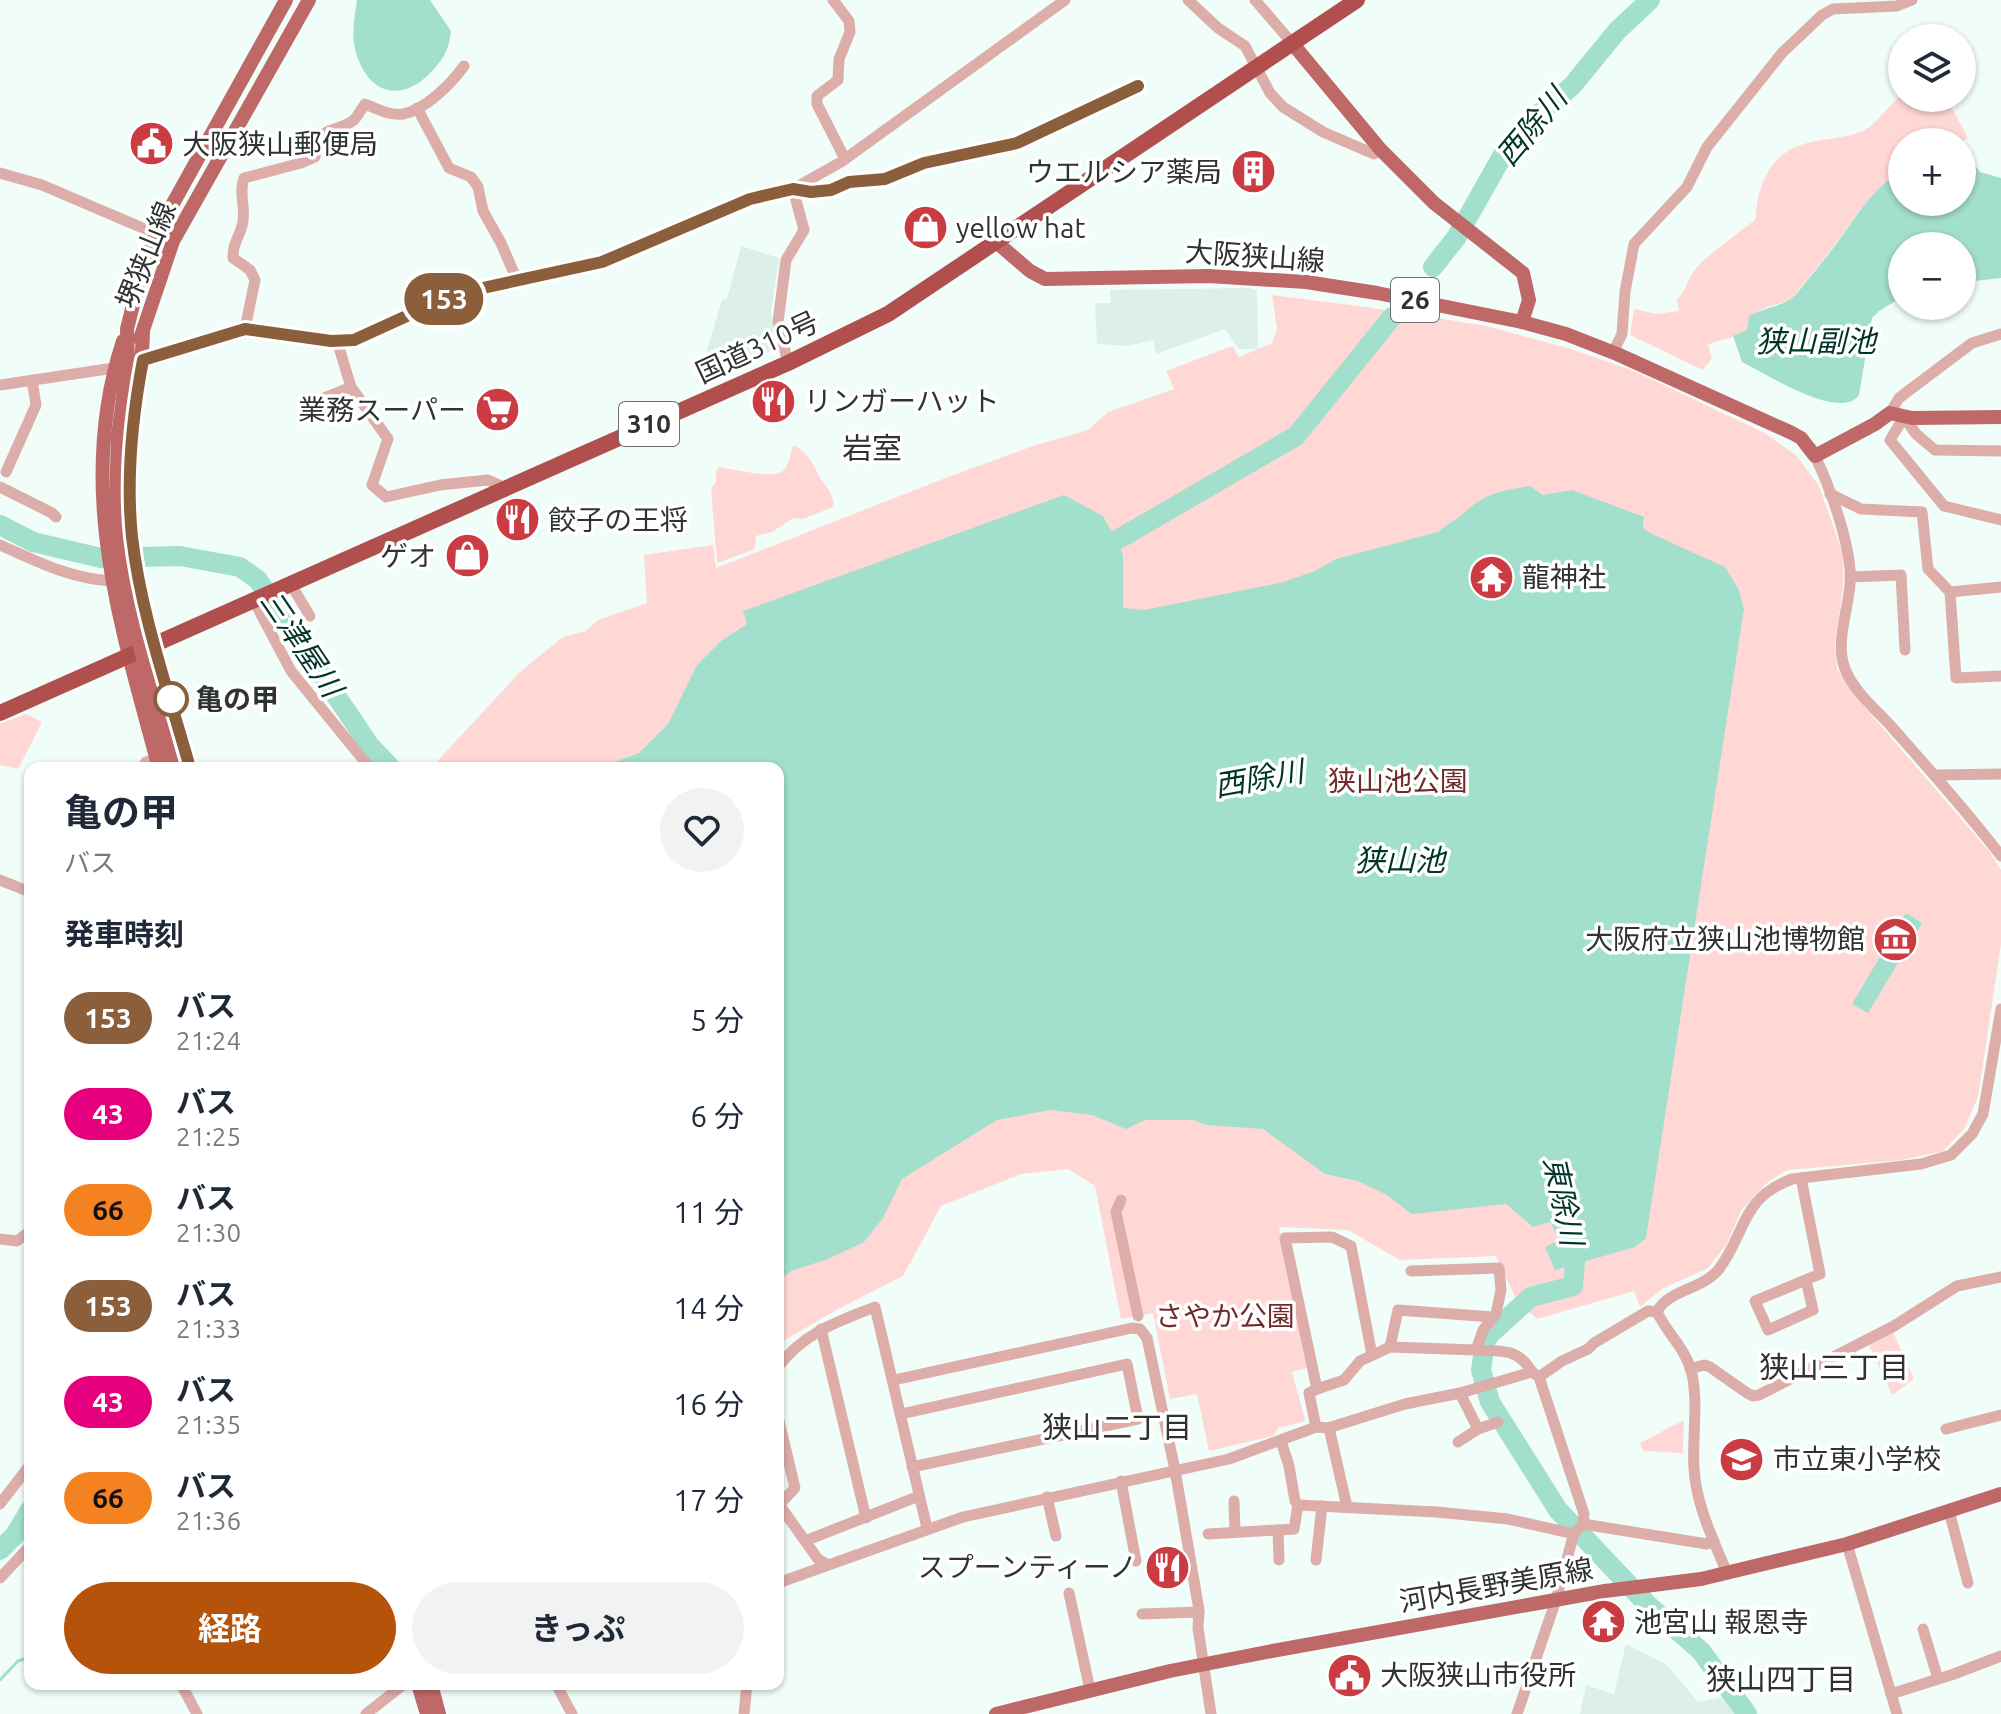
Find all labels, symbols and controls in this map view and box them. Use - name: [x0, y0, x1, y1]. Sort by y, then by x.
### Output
- map controls: [1888, 24, 1976, 320]
- button: layers: [1888, 24, 1976, 112]
- water label: 西除川: [1489, 79, 1575, 172]
- public building icon: 大阪狭山郵便局: [127, 120, 175, 168]
- place label: 大阪狭山郵便局: [182, 128, 378, 159]
- button: +: [1888, 128, 1976, 216]
- building icon: ウエルシア薬局: [1229, 148, 1277, 196]
- place label: ウエルシア薬局: [1026, 156, 1222, 187]
- street label: 堺狭山線: [110, 197, 181, 313]
- shop icon: yellow hat: [901, 204, 949, 252]
- place label: yellow hat: [956, 212, 1085, 243]
- button: −: [1888, 232, 1976, 320]
- street label: 大阪狭山線: [1184, 235, 1326, 276]
- line badge: 153: [398, 273, 490, 325]
- road number: 26: [1391, 278, 1439, 322]
- text: 153: [420, 283, 468, 314]
- street label: 国道310号: [691, 305, 823, 388]
- water label: 狭山副池: [1756, 324, 1879, 358]
- restaurant icon: リンガーハット: [749, 377, 797, 425]
- place label: リンガーハット: [804, 385, 999, 416]
- supermarket icon: 業務スーパー: [473, 386, 521, 434]
- place label: 業務スーパー: [298, 394, 466, 425]
- road number: 310: [619, 402, 679, 446]
- district label: 岩室: [842, 431, 902, 465]
- restaurant icon: 餃子の王将: [493, 496, 541, 544]
- place label: 餃子の王将: [548, 504, 688, 535]
- shop icon: ゲオ: [443, 532, 491, 580]
- place label: ゲオ: [380, 540, 436, 571]
- temple icon: 龍神社: [1467, 553, 1515, 601]
- place label: 龍神社: [1522, 561, 1606, 592]
- water label: 三津屋川: [254, 584, 351, 705]
- marker: 亀の甲: [154, 682, 188, 716]
- place label: 亀の甲: [195, 683, 279, 714]
- water label: 西除川: [1212, 753, 1309, 803]
- park label: 狭山池公園: [1328, 765, 1468, 796]
- button: heart: [660, 788, 744, 872]
- text: 亀の甲: [64, 791, 178, 833]
- water label: 狭山池: [1355, 843, 1448, 877]
- text: バス: [64, 848, 116, 877]
- museum icon: 大阪府立狭山池博物館: [1872, 915, 1920, 963]
- text: 発車時刻: [64, 917, 184, 951]
- place label: 大阪府立狭山池博物館: [1585, 923, 1865, 954]
- text: バス: [176, 989, 236, 1023]
- text: 153: [84, 1002, 132, 1033]
- text: 5 分: [690, 1003, 744, 1037]
- text: 21:24: [176, 1026, 241, 1055]
- text: バス: [176, 1085, 236, 1119]
- text: 43: [92, 1098, 124, 1129]
- text: 6 分: [690, 1099, 744, 1133]
- text: 21:25: [176, 1122, 241, 1151]
- water label: 東除川: [1538, 1153, 1591, 1251]
- text: バス: [176, 1181, 236, 1215]
- text: 66: [92, 1194, 124, 1225]
- text: 11 分: [673, 1195, 744, 1229]
- text: 21:30: [176, 1218, 241, 1247]
- text: バス: [176, 1277, 236, 1311]
- text: 153: [84, 1290, 132, 1321]
- text: 14 分: [673, 1291, 744, 1325]
- park label: さやか公園: [1155, 1300, 1295, 1331]
- text: 21:33: [176, 1314, 241, 1343]
- district label: 狭山三丁目: [1759, 1350, 1909, 1384]
- text: バス: [176, 1373, 236, 1407]
- text: 43: [92, 1386, 124, 1417]
- text: 16 分: [673, 1387, 744, 1421]
- text: 21:35: [176, 1410, 241, 1439]
- district label: 狭山二丁目: [1042, 1410, 1192, 1444]
- school or university icon: 市立東小学校: [1718, 1435, 1766, 1483]
- place label: 市立東小学校: [1773, 1443, 1941, 1474]
- text: バス: [176, 1469, 236, 1503]
- text: 66: [92, 1482, 124, 1513]
- text: 17 分: [673, 1483, 744, 1517]
- text: 21:36: [176, 1506, 241, 1535]
- restaurant icon: スプーンティーノ: [1144, 1543, 1192, 1591]
- place label: スプーンティーノ: [918, 1551, 1137, 1582]
- street label: 河内長野美原線: [1397, 1552, 1595, 1617]
- button: 経路: [64, 1582, 396, 1674]
- button: きっぷ: [412, 1582, 744, 1674]
- temple icon: 池宮山 報恩寺: [1579, 1598, 1627, 1646]
- place label: 池宮山 報恩寺: [1634, 1606, 1808, 1637]
- public building icon: 大阪狭山市役所: [1325, 1651, 1373, 1699]
- place label: 大阪狭山市役所: [1380, 1659, 1576, 1690]
- district label: 狭山四丁目: [1706, 1662, 1856, 1696]

